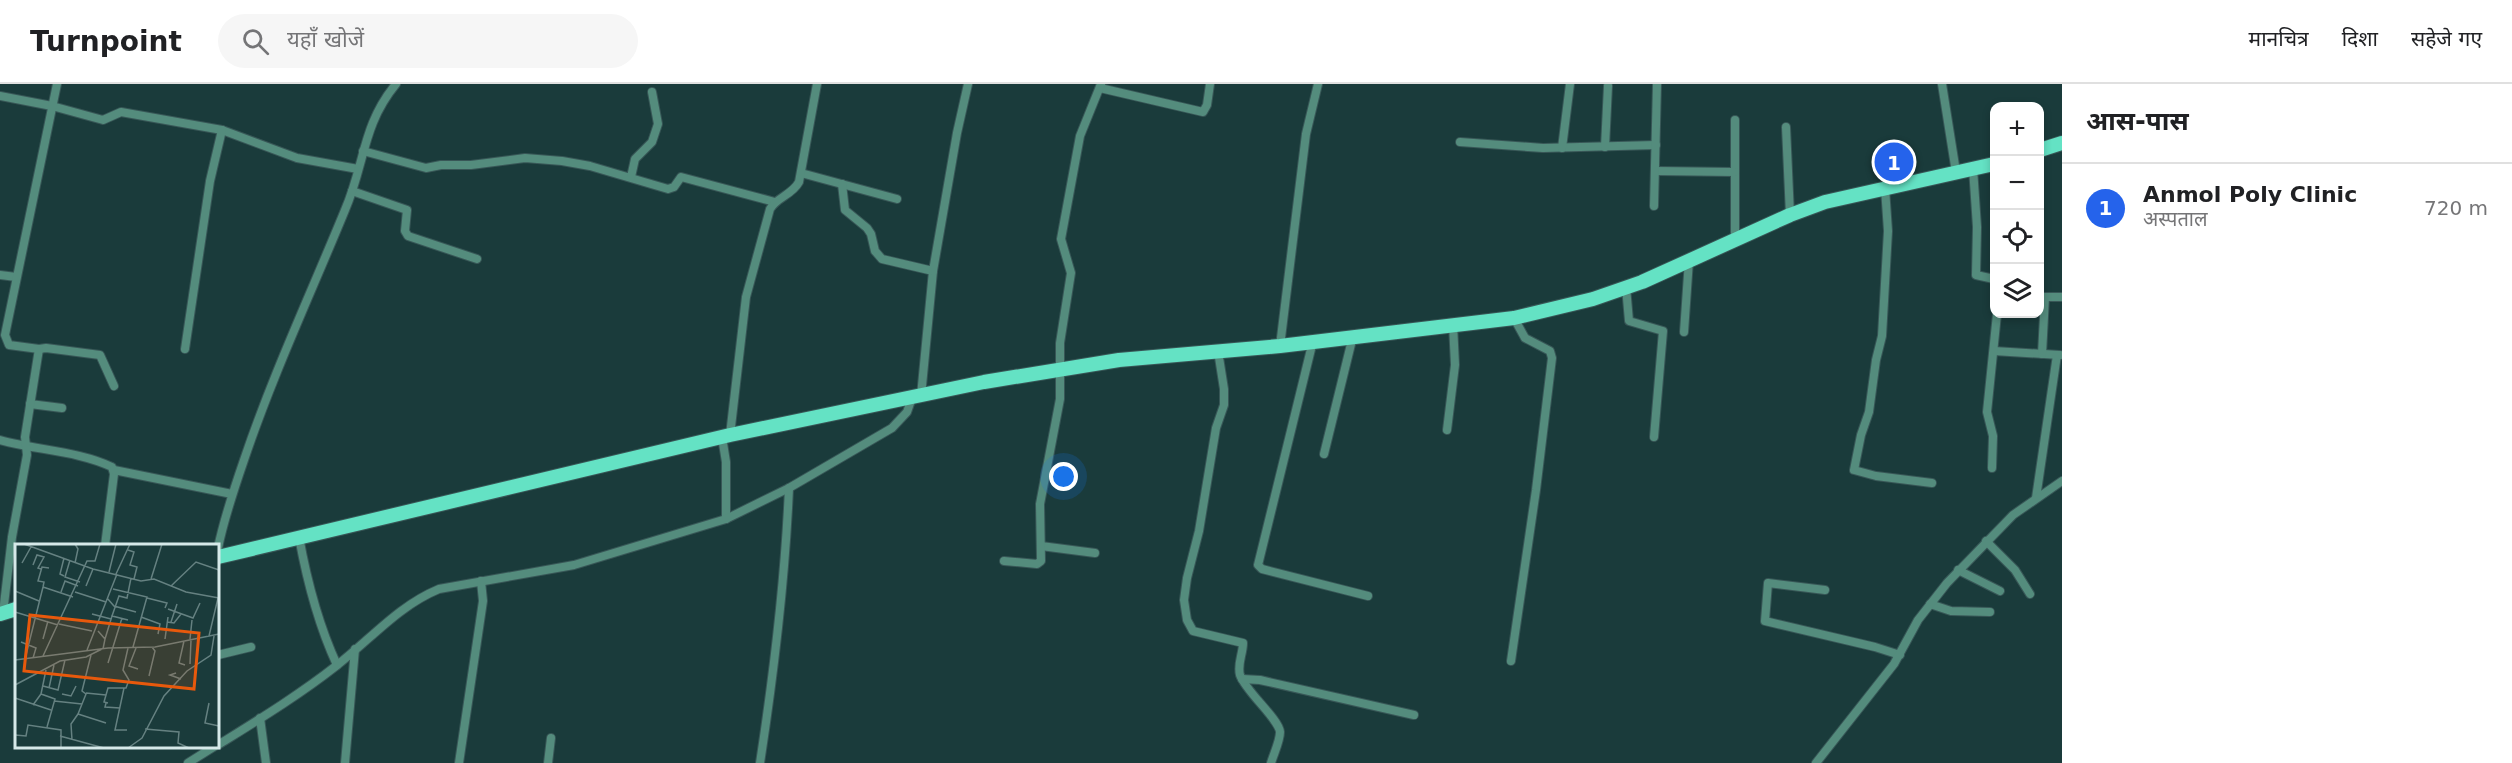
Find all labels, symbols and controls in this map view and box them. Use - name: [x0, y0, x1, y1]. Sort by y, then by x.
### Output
- search box: [218, 14, 638, 68]
- text: Turnpoint: [30, 25, 182, 58]
- icon: search: [239, 25, 272, 58]
- text: यहाँ खोजें: [287, 27, 364, 52]
- text: मानचित्र: [2249, 27, 2309, 51]
- text: दिशा: [2342, 27, 2378, 51]
- text: सहेजे गए: [2411, 27, 2482, 51]
- map controls: [1990, 102, 2044, 318]
- button: +: [1990, 102, 2044, 156]
- text: आस-पास: [2086, 106, 2189, 136]
- pin: 1: [1874, 140, 1914, 184]
- button: −: [1990, 156, 2044, 210]
- text: Anmol Poly Clinic: [2143, 182, 2357, 207]
- text: 1: [2099, 196, 2112, 220]
- text: 720 m: [2424, 196, 2488, 220]
- text: अस्पताल: [2143, 207, 2208, 231]
- button: locate: [1990, 210, 2044, 264]
- button: layers: [1990, 264, 2044, 318]
- your location: [1049, 462, 1078, 491]
- inset map: [15, 544, 219, 748]

